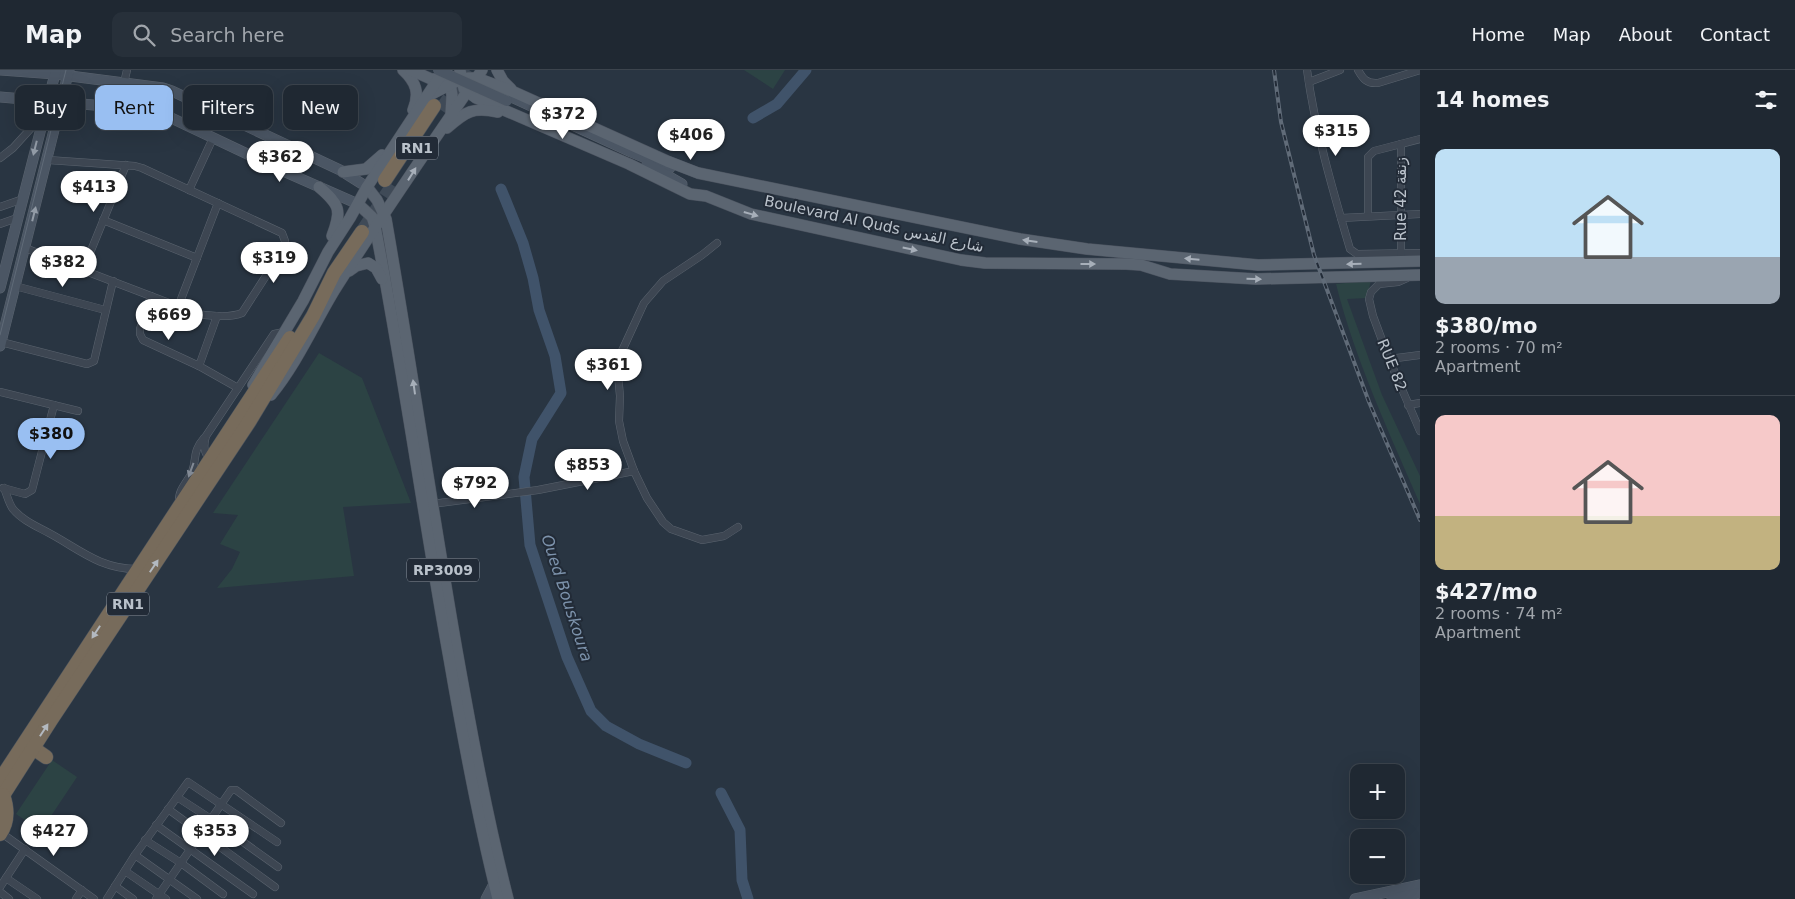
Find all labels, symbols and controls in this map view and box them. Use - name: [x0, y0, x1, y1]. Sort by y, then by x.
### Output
- search box: [112, 12, 462, 57]
- text: Map: [25, 21, 82, 49]
- icon: search: [130, 21, 158, 49]
- text: Search here: [170, 24, 284, 46]
- text: Home: [1472, 24, 1525, 45]
- text: Map: [1553, 24, 1591, 45]
- text: About: [1619, 24, 1672, 45]
- text: Contact: [1700, 24, 1770, 45]
- chip: Buy: [15, 85, 85, 130]
- chip: Rent: [95, 85, 173, 130]
- chip: Filters: [183, 85, 273, 130]
- chip: New: [283, 85, 358, 130]
- icon: filters: [1752, 86, 1780, 114]
- text: 14 homes: [1435, 88, 1550, 112]
- pin: $372: [533, 98, 593, 140]
- text: $372: [541, 104, 585, 123]
- pin: $315: [1306, 114, 1366, 157]
- pin: $406: [661, 118, 721, 161]
- text: $315: [1314, 121, 1358, 140]
- text: $406: [669, 125, 713, 144]
- road number: RN1: [396, 136, 438, 160]
- pin: $362: [250, 140, 310, 183]
- one-way arrow: [31, 141, 39, 156]
- text: $362: [258, 147, 302, 166]
- street label: Rue 42 زنقة: [1392, 157, 1410, 241]
- one-way arrow: [407, 167, 416, 180]
- pin: $413: [64, 170, 124, 213]
- text: $413: [72, 177, 116, 196]
- icon: home: [1563, 182, 1653, 272]
- street label: Boulevard Al Quds شارع القدس: [763, 192, 985, 256]
- one-way arrow: [30, 206, 38, 221]
- one-way arrow: [744, 210, 759, 218]
- one-way arrow: [1022, 237, 1038, 245]
- pin: $319: [244, 242, 304, 284]
- one-way arrow: [902, 245, 917, 253]
- pin: $382: [33, 246, 93, 288]
- text: $319: [252, 248, 296, 267]
- text: $382: [41, 252, 85, 271]
- one-way arrow: [1183, 255, 1199, 263]
- one-way arrow: [1081, 260, 1097, 268]
- one-way arrow: [1346, 260, 1362, 268]
- one-way arrow: [1246, 275, 1262, 283]
- pin: $669: [139, 298, 199, 341]
- text: $669: [147, 305, 191, 324]
- text: $380/mo: [1435, 314, 1537, 338]
- street label: RUE 82: [1373, 336, 1411, 394]
- text: 2 rooms · 70 m²: [1435, 338, 1563, 357]
- pin: $361: [578, 348, 638, 391]
- text: $361: [586, 355, 630, 374]
- text: Apartment: [1435, 357, 1521, 376]
- one-way arrow: [410, 378, 418, 394]
- pin: $380: [21, 418, 81, 460]
- text: $380: [29, 424, 73, 443]
- icon: home: [1563, 447, 1653, 537]
- pin: $853: [558, 448, 618, 491]
- text: $853: [566, 455, 610, 474]
- one-way arrow: [187, 463, 195, 478]
- pin: $792: [445, 466, 505, 509]
- text: $792: [453, 473, 497, 492]
- water label: Oued Bouskoura: [537, 532, 597, 664]
- road number: RP3009: [407, 558, 479, 582]
- one-way arrow: [149, 559, 158, 573]
- text: $427/mo: [1435, 580, 1537, 604]
- road number: RN1: [107, 592, 149, 616]
- text: 2 rooms · 74 m²: [1435, 604, 1563, 623]
- text: Apartment: [1435, 623, 1521, 642]
- one-way arrow: [91, 625, 101, 639]
- one-way arrow: [40, 724, 49, 737]
- map controls: [1350, 764, 1405, 884]
- button: +: [1350, 764, 1405, 819]
- pin: $427: [24, 814, 84, 857]
- pin: $353: [185, 814, 245, 857]
- text: $427: [32, 821, 76, 840]
- text: $353: [193, 821, 237, 840]
- button: −: [1350, 829, 1405, 884]

